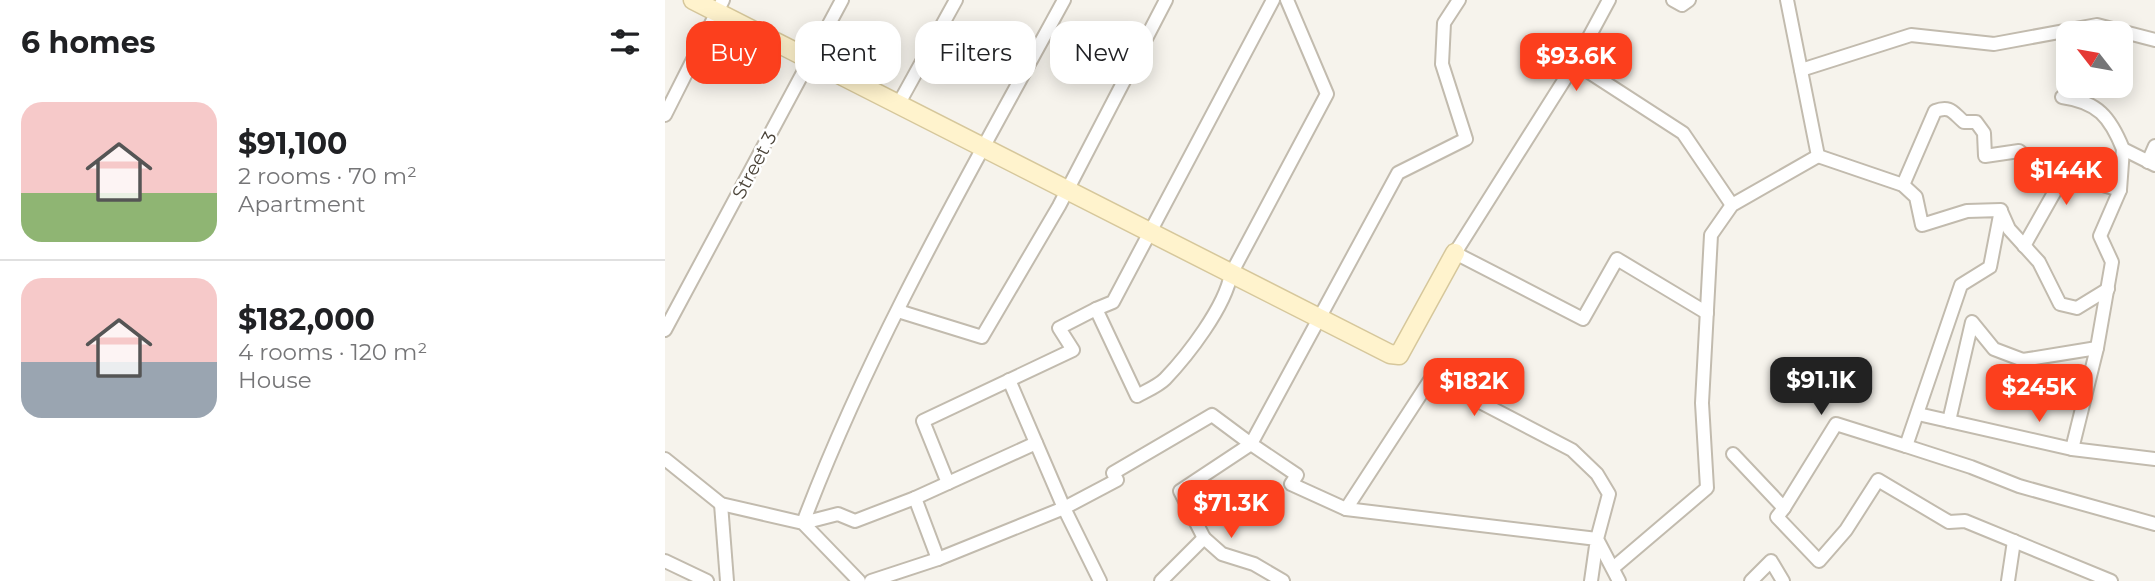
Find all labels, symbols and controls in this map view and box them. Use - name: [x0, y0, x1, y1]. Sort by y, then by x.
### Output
- chip: Buy: [686, 21, 781, 84]
- chip: Rent: [795, 21, 901, 84]
- chip: Filters: [915, 21, 1036, 84]
- chip: New: [1050, 21, 1153, 84]
- north arrow: [2056, 21, 2133, 98]
- map controls: [2056, 21, 2133, 98]
- icon: filters: [606, 23, 644, 61]
- text: 6 homes: [21, 24, 156, 61]
- pin: $93.6K: [1519, 34, 1633, 93]
- text: $93.6K: [1536, 42, 1616, 70]
- text: $91,100: [238, 125, 347, 162]
- street label: Street 3: [727, 128, 782, 203]
- icon: home: [77, 130, 161, 214]
- pin: $144K: [2017, 148, 2115, 207]
- text: $144K: [2030, 156, 2102, 184]
- text: 2 rooms · 70 m²: [238, 162, 417, 190]
- text: Apartment: [238, 190, 366, 218]
- text: $182,000: [238, 301, 375, 338]
- icon: home: [77, 306, 161, 390]
- text: 4 rooms · 120 m²: [238, 338, 427, 366]
- pin: $182K: [1425, 358, 1523, 418]
- pin: $91.1K: [1764, 358, 1878, 417]
- pin: $245K: [1990, 364, 2088, 424]
- text: House: [238, 366, 312, 394]
- text: $91.1K: [1786, 366, 1856, 394]
- text: $182K: [1439, 367, 1509, 395]
- text: $245K: [2002, 373, 2076, 401]
- pin: $71.3K: [1174, 480, 1288, 540]
- text: $71.3K: [1194, 489, 1268, 517]

